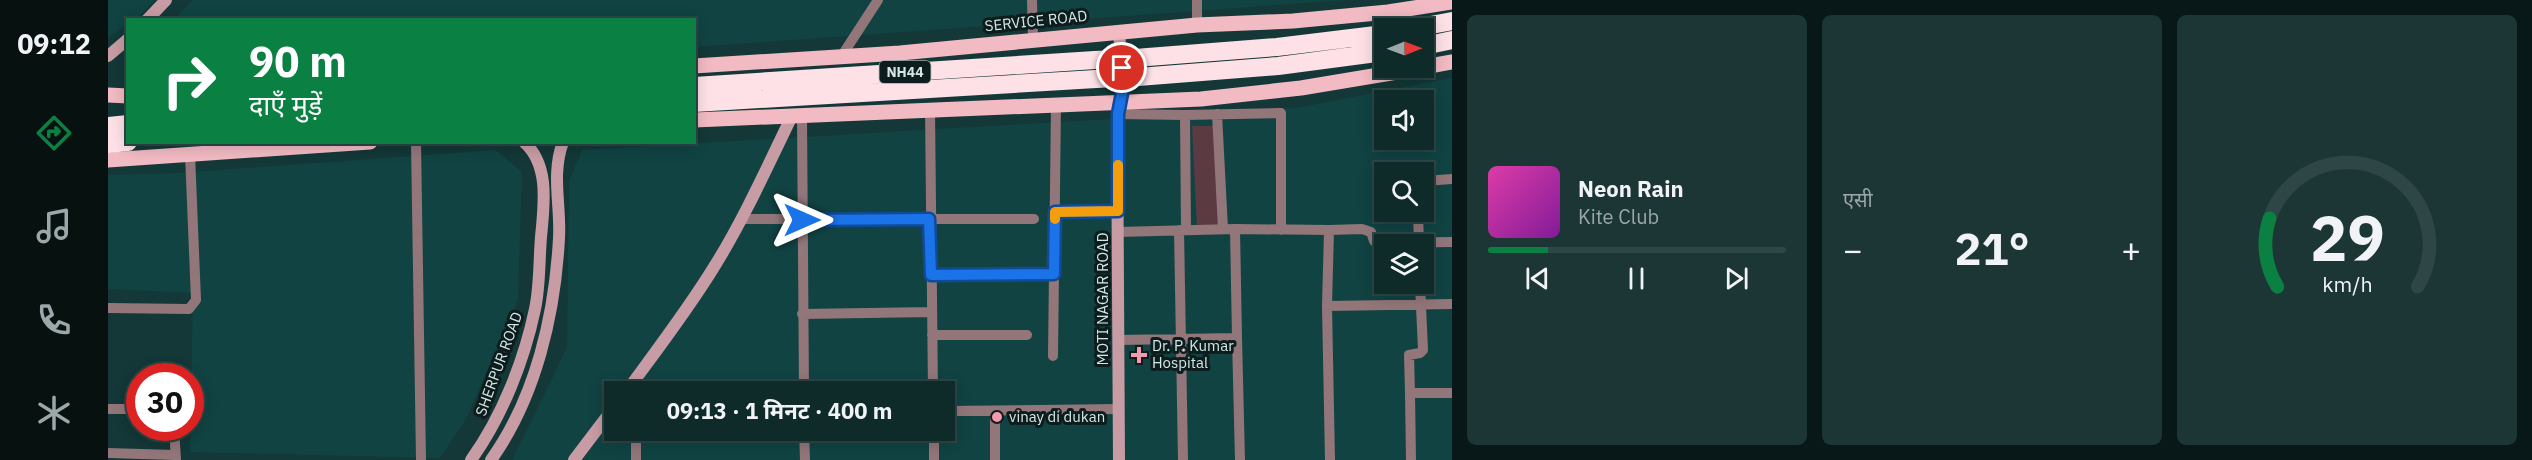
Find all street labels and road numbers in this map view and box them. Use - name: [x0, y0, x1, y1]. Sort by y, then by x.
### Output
- street label: SERVICE ROAD: [984, 6, 1088, 35]
- road number: NH44: [880, 61, 930, 83]
- street label: MOTI NAGAR ROAD: [1093, 232, 1112, 366]
- street label: SHERPUR ROAD: [471, 309, 526, 419]

